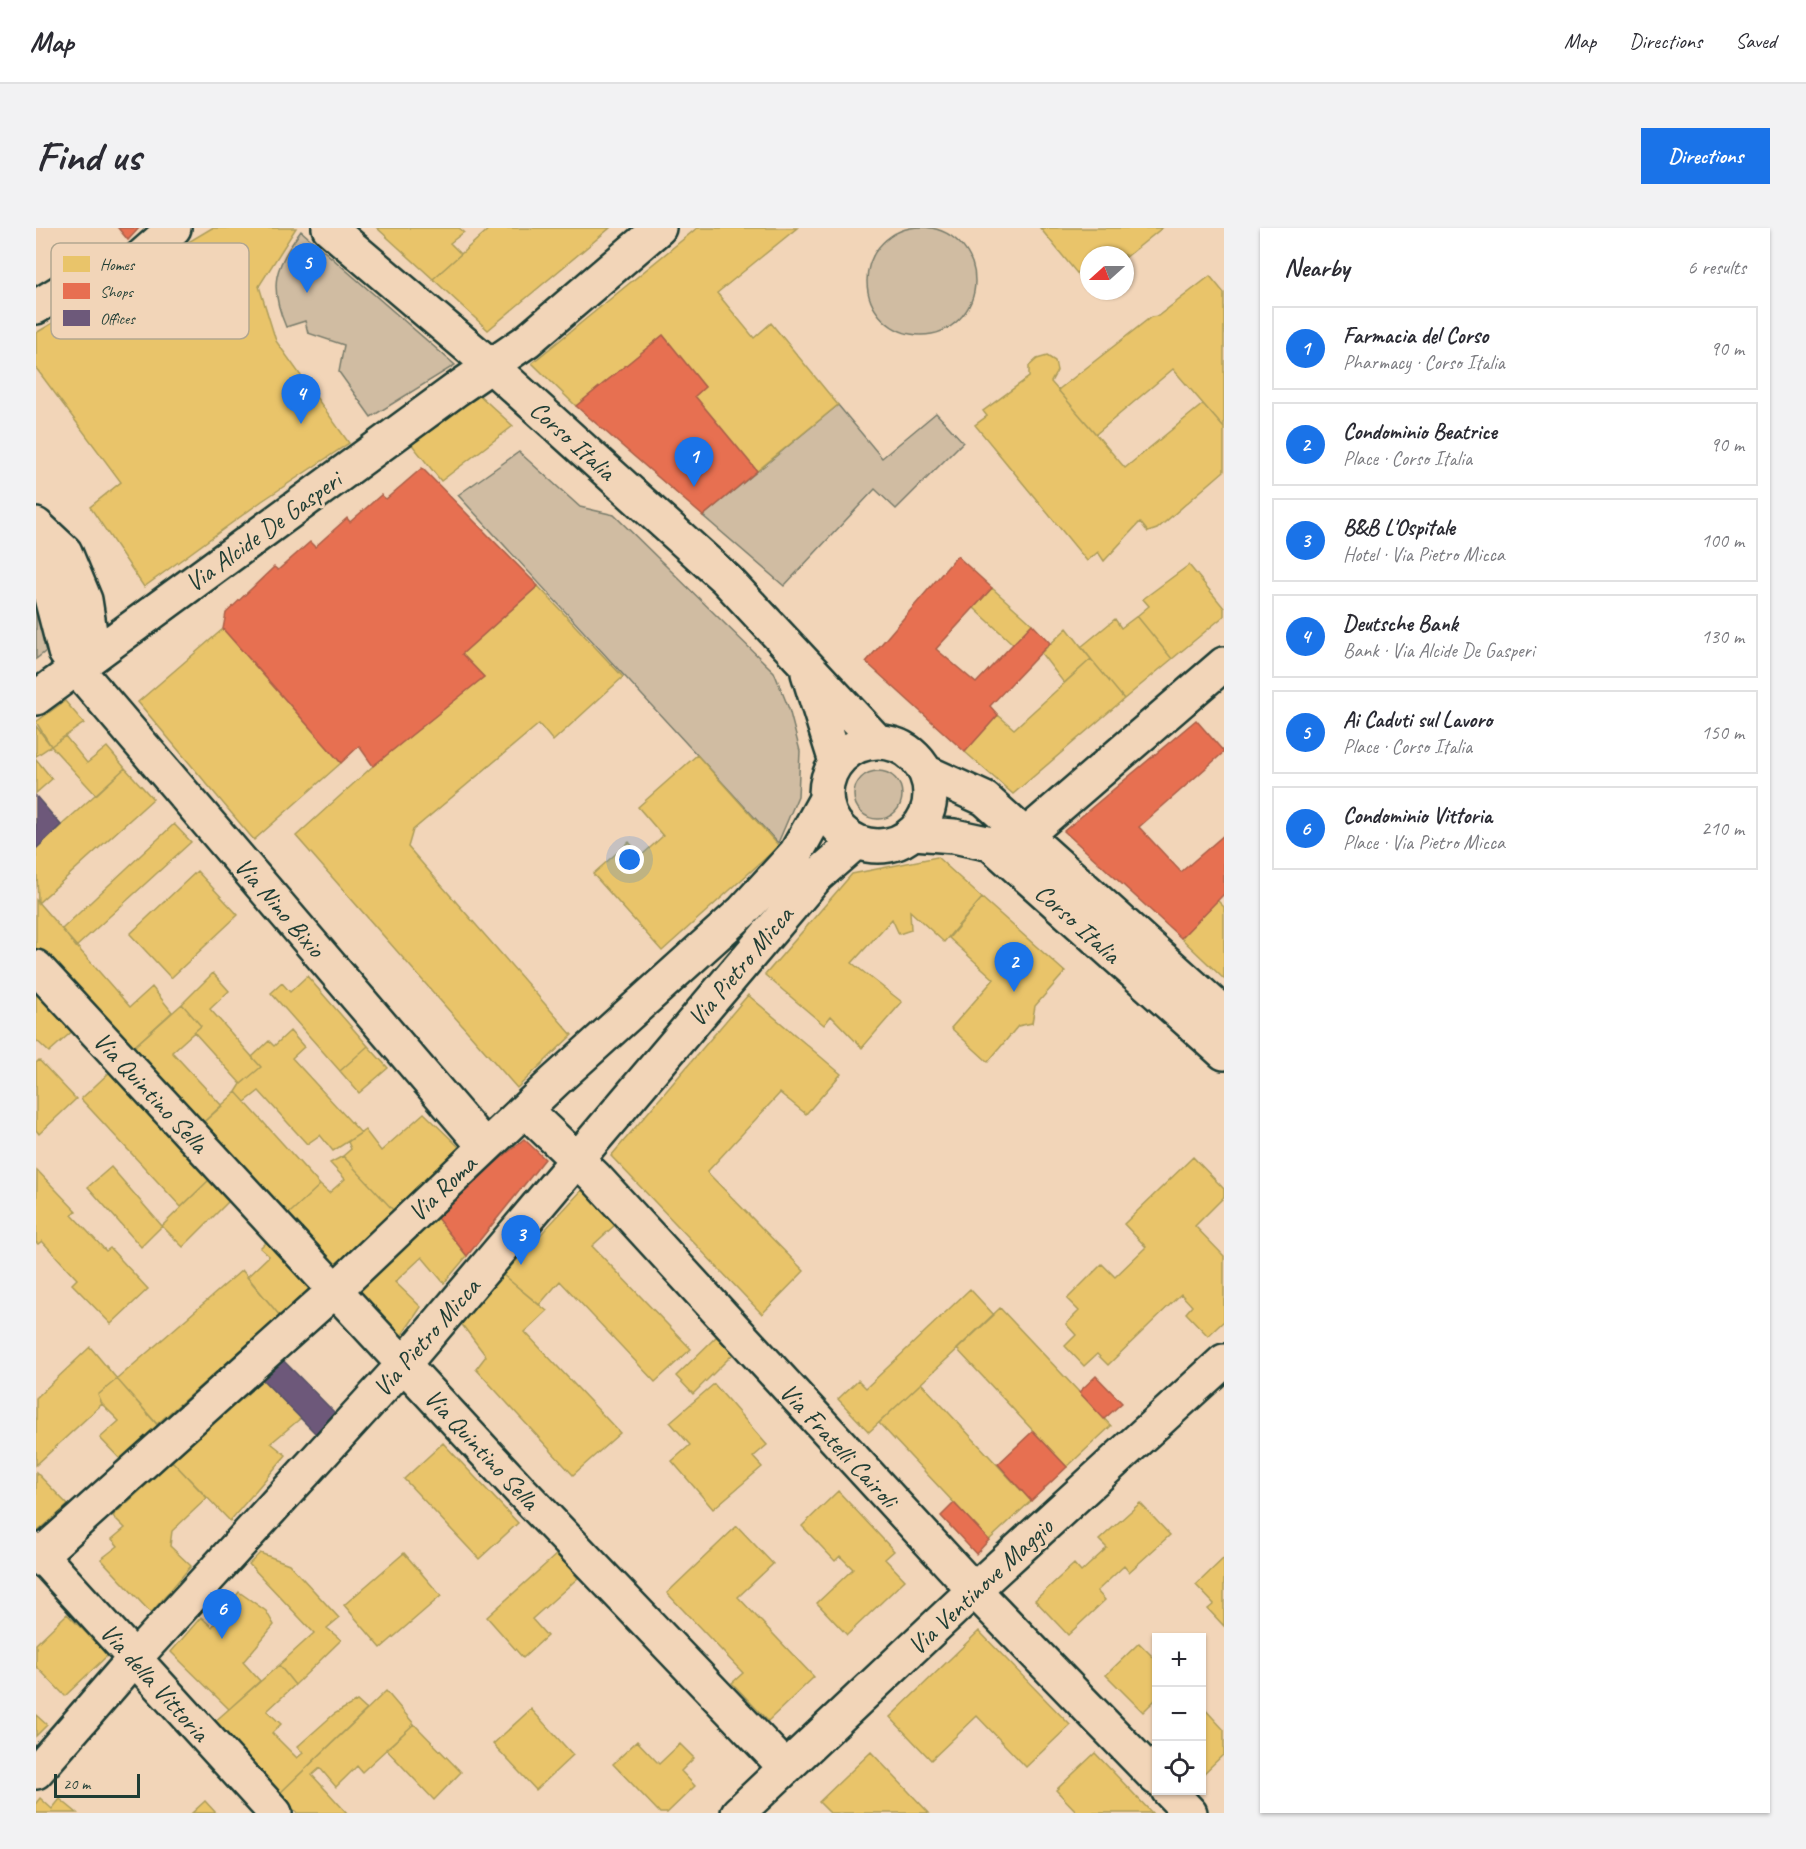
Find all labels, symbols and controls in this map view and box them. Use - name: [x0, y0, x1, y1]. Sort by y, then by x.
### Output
- text: Map: [30, 24, 73, 59]
- text: Map: [1564, 28, 1596, 54]
- text: Directions: [1629, 28, 1702, 54]
- text: Saved: [1735, 28, 1776, 54]
- button: Directions: [1641, 128, 1770, 184]
- text: Find us: [36, 130, 141, 183]
- legend: [51, 243, 249, 339]
- pin: 5: [288, 244, 326, 293]
- north arrow: [1080, 246, 1134, 300]
- text: Nearby: [1284, 251, 1349, 284]
- text: Homes: [100, 255, 136, 275]
- text: 6 results: [1687, 255, 1746, 280]
- text: Shops: [100, 282, 134, 302]
- text: Offices: [100, 309, 136, 329]
- text: Farmacia del Corso: [1343, 322, 1488, 350]
- text: 1: [1301, 336, 1310, 361]
- text: 90 m: [1710, 336, 1744, 361]
- text: Pharmacy · Corso Italia: [1343, 350, 1505, 375]
- pin: 4: [282, 374, 320, 424]
- street label: Corso Italia: [523, 393, 624, 489]
- text: Condominio Beatrice: [1343, 418, 1497, 446]
- text: 2: [1301, 432, 1310, 457]
- text: 90 m: [1710, 432, 1744, 457]
- pin: 1: [674, 438, 714, 487]
- text: Place · Corso Italia: [1343, 446, 1472, 471]
- street label: Via Alcide De Gasperi: [179, 462, 351, 599]
- text: B&B L'Ospitale: [1343, 514, 1455, 542]
- text: 3: [1301, 528, 1310, 553]
- text: 100 m: [1701, 528, 1744, 553]
- text: Hotel · Via Pietro Micca: [1343, 542, 1504, 567]
- text: Deutsche Bank: [1343, 610, 1458, 638]
- text: 4: [1301, 624, 1310, 649]
- text: 130 m: [1701, 624, 1744, 649]
- text: Bank · Via Alcide De Gasperi: [1343, 638, 1535, 663]
- text: Ai Caduti sul Lavoro: [1343, 706, 1492, 734]
- text: 5: [1301, 720, 1310, 745]
- text: 150 m: [1701, 720, 1744, 745]
- text: Place · Corso Italia: [1343, 734, 1472, 759]
- text: Condominio Vittoria: [1343, 802, 1492, 830]
- text: 6: [1301, 816, 1310, 841]
- text: 210 m: [1701, 816, 1744, 841]
- text: Place · Via Pietro Micca: [1343, 830, 1505, 855]
- your location: [615, 845, 644, 874]
- street label: Via Nino Bixio: [227, 850, 333, 966]
- street label: Corso Italia: [1028, 876, 1129, 972]
- street label: Via Pietro Micca: [680, 898, 801, 1033]
- pin: 2: [994, 942, 1034, 992]
- street label: Via Quintino Sella: [86, 1025, 216, 1161]
- street label: Via Roma: [401, 1147, 485, 1229]
- pin: 3: [502, 1216, 540, 1265]
- street label: Via Pietro Micca: [366, 1270, 488, 1404]
- street label: Via Fratelli Cairoli: [772, 1376, 907, 1517]
- street label: Via Quintino Sella: [417, 1382, 547, 1518]
- street label: Via Ventinove Maggio: [901, 1509, 1061, 1662]
- pin: 6: [202, 1590, 242, 1639]
- street label: Via della Vittoria: [93, 1616, 217, 1750]
- map controls: [1152, 1633, 1206, 1795]
- button: +: [1152, 1633, 1206, 1687]
- button: −: [1152, 1687, 1206, 1741]
- button: locate: [1152, 1741, 1206, 1795]
- scale bar: [54, 1771, 140, 1798]
- text: 20 m: [63, 1774, 90, 1794]

